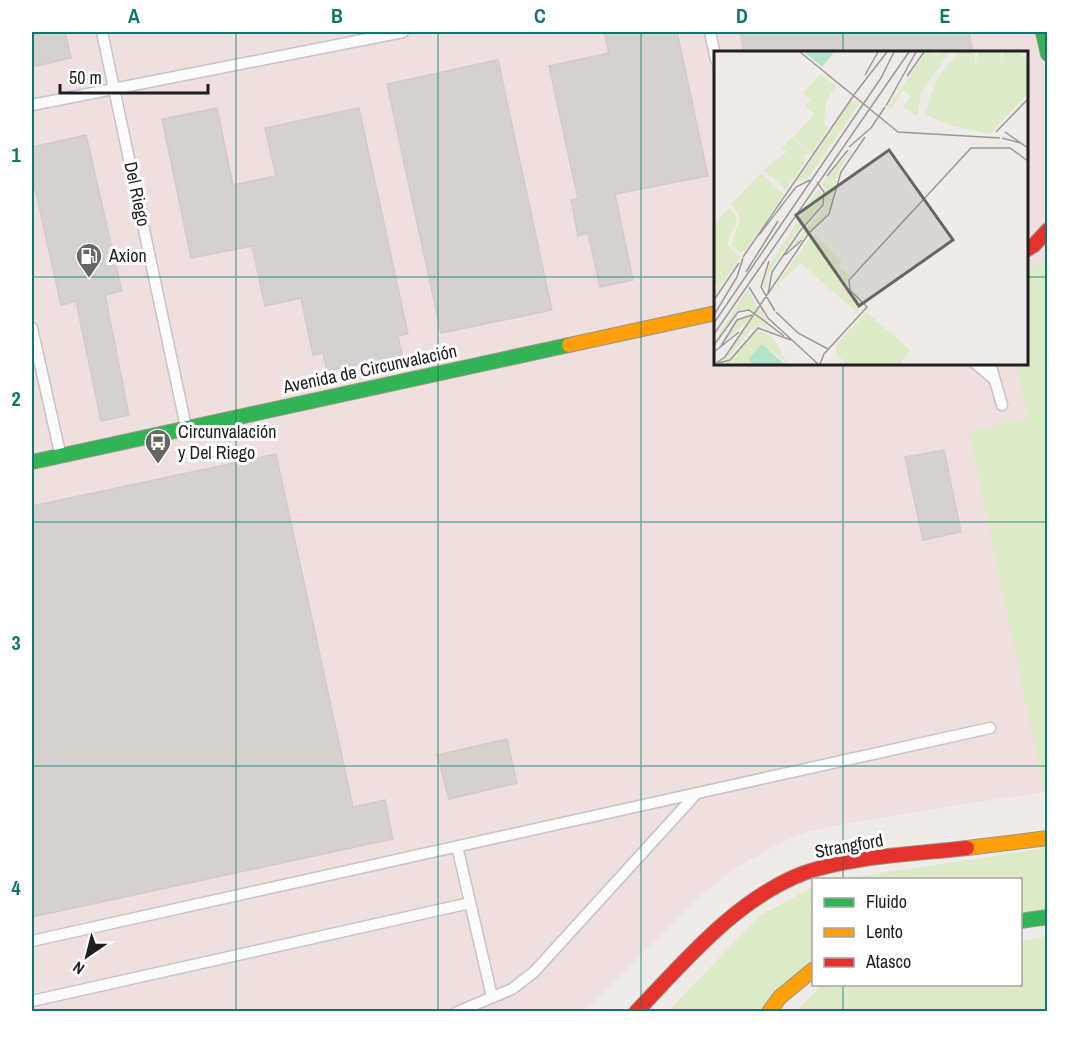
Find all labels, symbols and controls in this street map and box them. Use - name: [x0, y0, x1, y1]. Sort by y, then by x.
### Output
- text: A: [128, 2, 140, 29]
- text: B: [331, 2, 343, 29]
- text: C: [534, 2, 546, 29]
- text: D: [736, 2, 748, 29]
- text: E: [940, 2, 951, 29]
- inset map: [714, 51, 1028, 364]
- scale bar: [60, 57, 208, 95]
- text: 50 m: [69, 65, 102, 90]
- text: 1: [11, 141, 21, 168]
- street label: Del Riego: [118, 159, 157, 229]
- fuel station icon: Axion: [74, 241, 104, 279]
- place label: Axion: [108, 243, 147, 268]
- street label: Avenida de Circunvalación: [280, 338, 459, 399]
- text: 2: [11, 385, 21, 412]
- place label: Circunvalación y Del Riego: [178, 419, 276, 465]
- bus stop icon: Circunvalación y Del Riego: [143, 427, 173, 465]
- text: 3: [11, 629, 21, 656]
- street label: Strangford: [813, 827, 885, 864]
- text: 4: [11, 874, 21, 901]
- legend: [812, 878, 1022, 986]
- text: Fluido: [866, 889, 907, 914]
- text: Lento: [866, 919, 903, 944]
- north arrow: [57, 926, 117, 986]
- text: Atasco: [865, 949, 911, 974]
- text: N: [68, 957, 89, 980]

